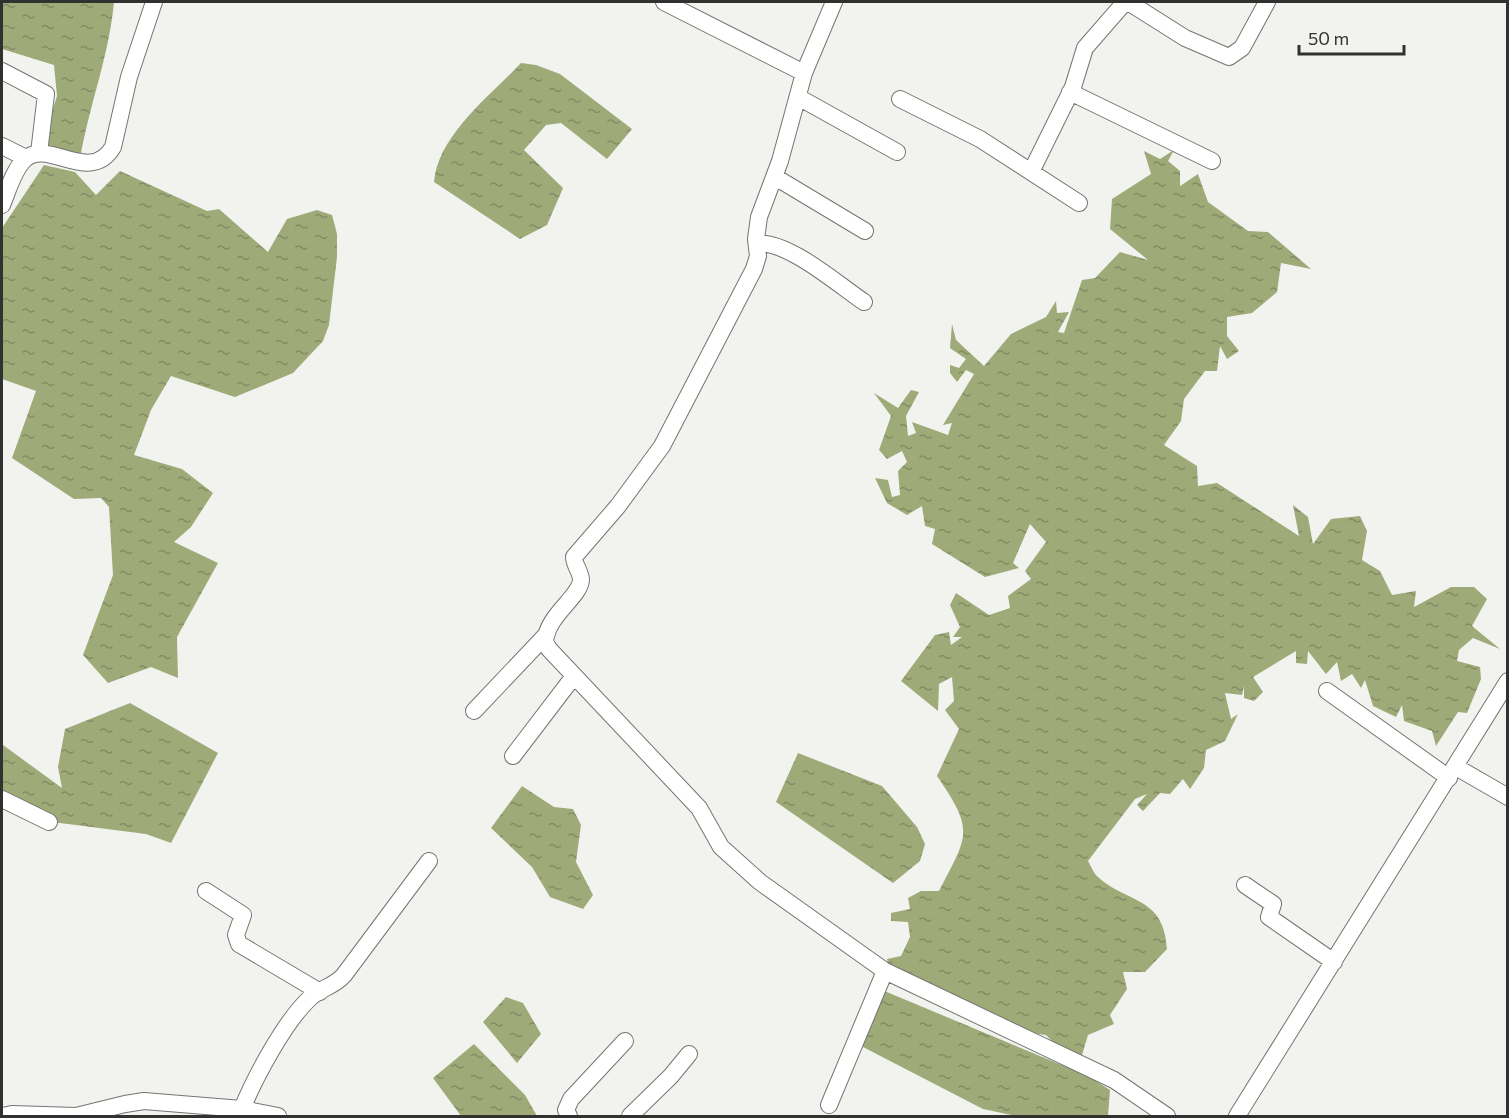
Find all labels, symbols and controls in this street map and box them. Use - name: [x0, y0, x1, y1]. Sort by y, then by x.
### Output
- scale bar: [1299, 18, 1404, 56]
- text: 50 m: [1308, 27, 1349, 49]

